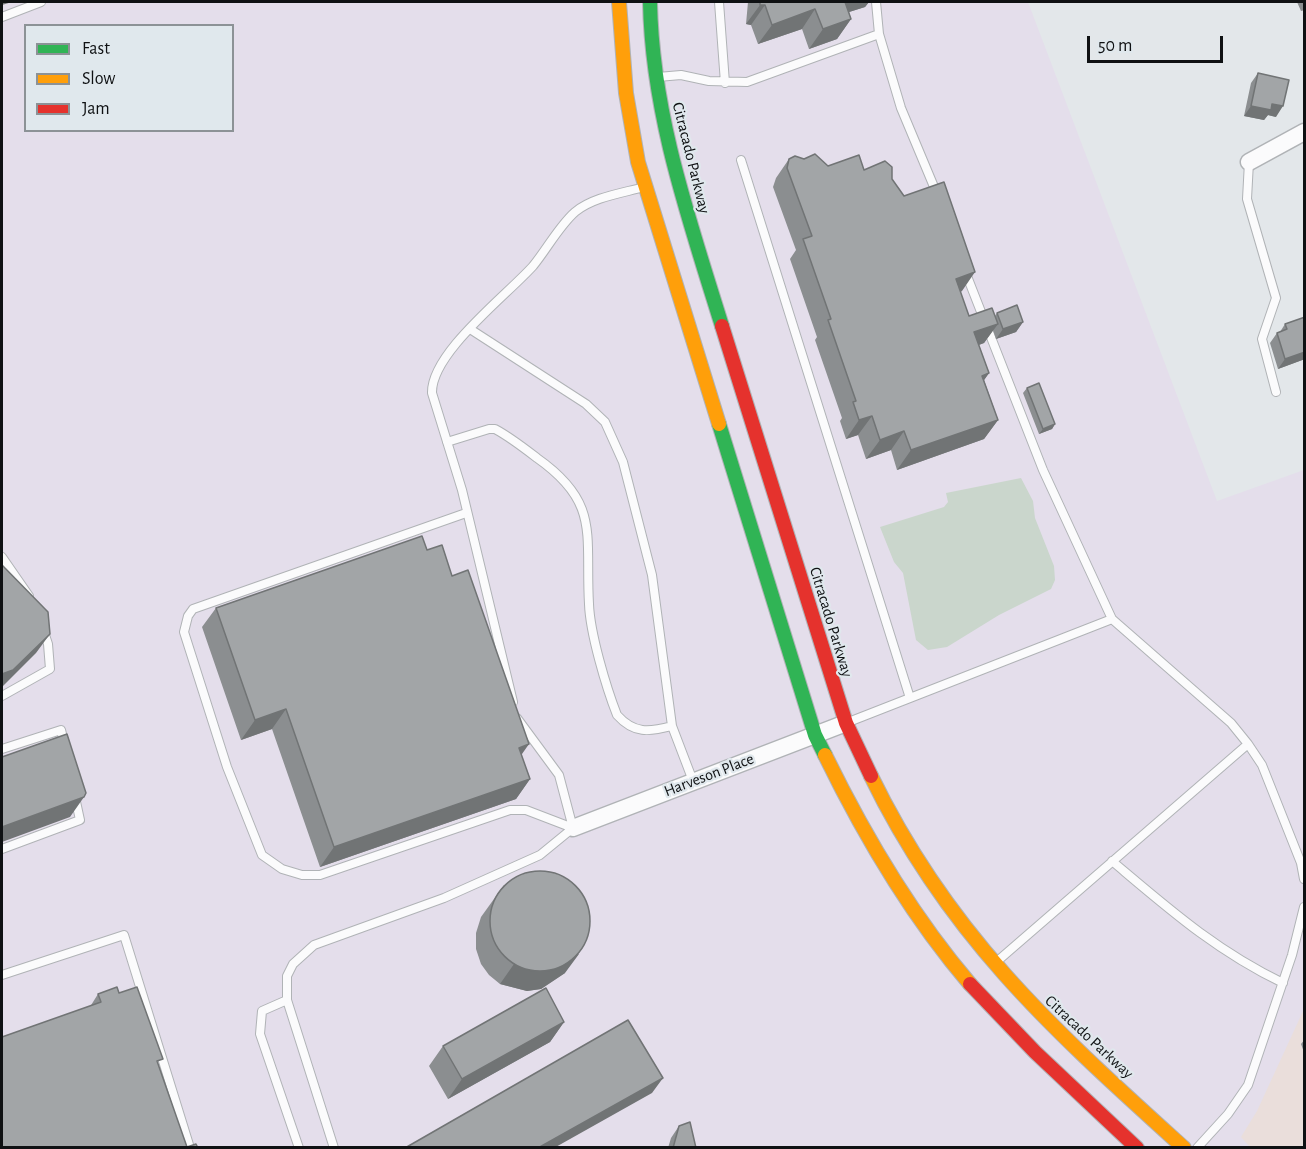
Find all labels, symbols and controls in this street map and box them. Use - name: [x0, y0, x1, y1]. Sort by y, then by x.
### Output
- legend: [24, 24, 234, 132]
- scale bar: [1090, 24, 1226, 62]
- text: 50 m: [1098, 37, 1132, 55]
- text: Fast: [82, 40, 110, 58]
- text: Slow: [82, 70, 115, 88]
- text: Jam: [82, 100, 110, 118]
- street label: Citracado Parkway: [668, 100, 714, 216]
- street label: Citracado Parkway: [805, 565, 857, 679]
- street label: Harveson Place: [661, 749, 757, 801]
- street label: Citracado Parkway: [1041, 991, 1137, 1083]

